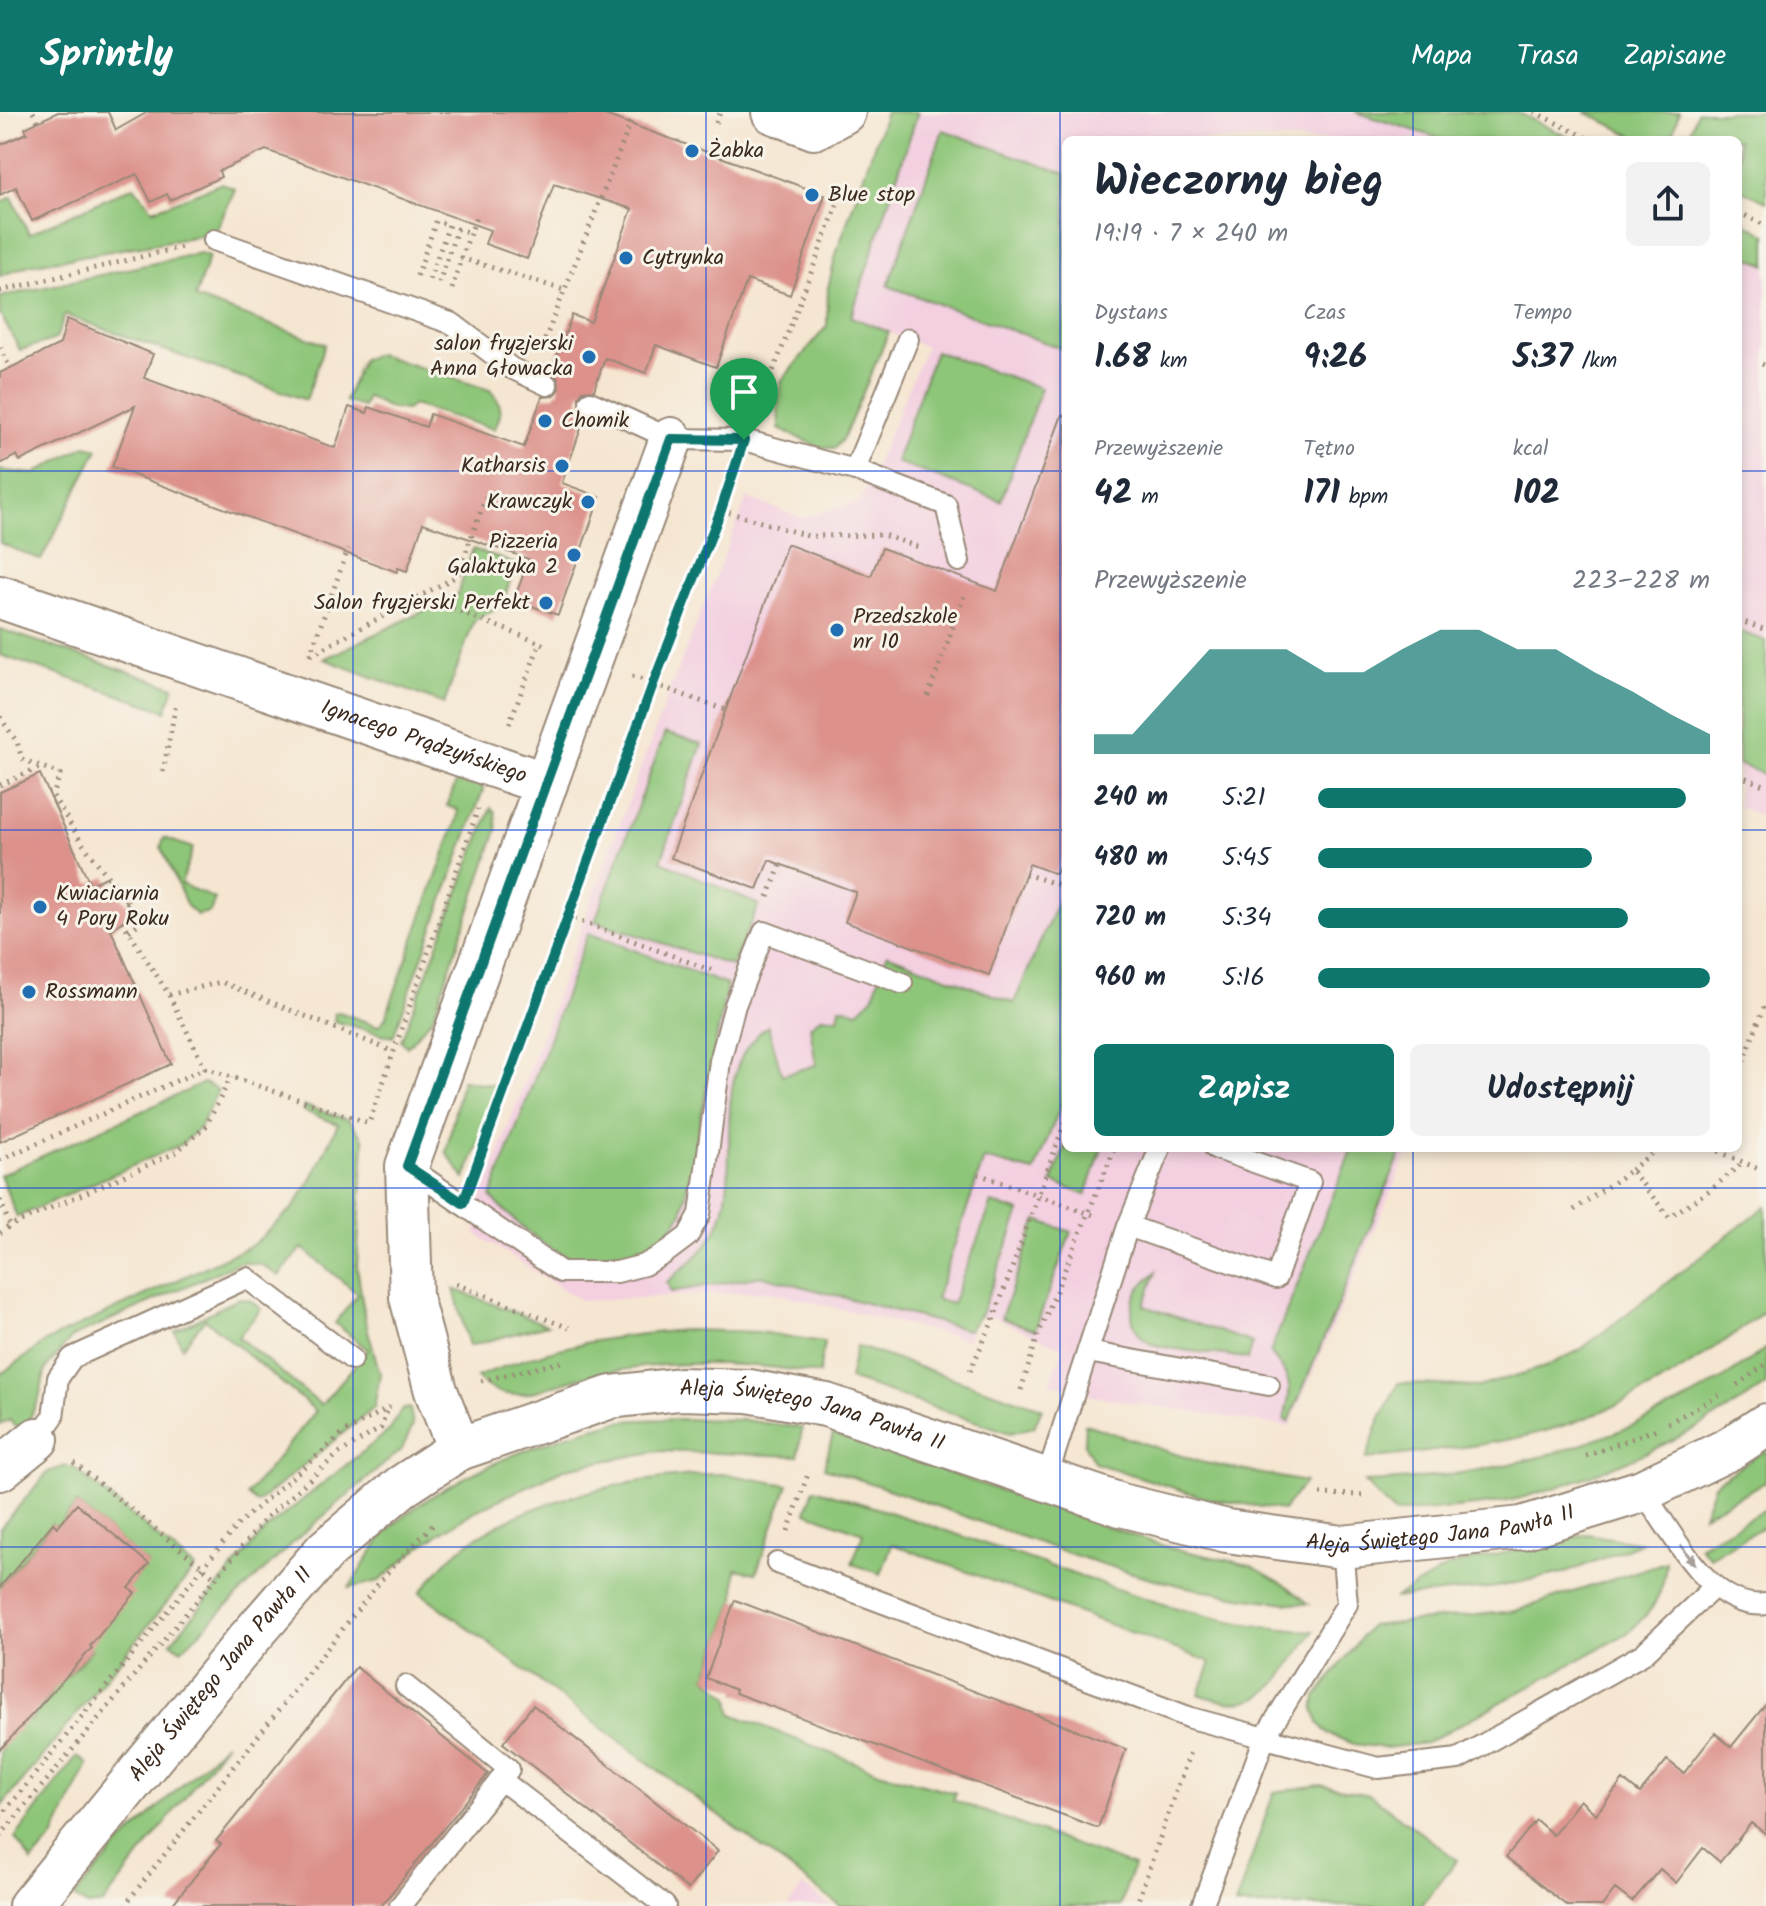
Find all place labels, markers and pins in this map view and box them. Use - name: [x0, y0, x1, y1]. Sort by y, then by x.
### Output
- place label: Żabka: [708, 134, 764, 169]
- marker: Żabka: [683, 142, 701, 160]
- place label: Blue stop: [828, 178, 916, 213]
- marker: Blue stop: [803, 186, 821, 204]
- place label: Cytrynka: [642, 241, 724, 276]
- marker: Cytrynka: [617, 249, 635, 267]
- place label: salon fryzjerski Anna Głowacka: [430, 327, 574, 387]
- marker: salon fryzjerski Anna Głowacka: [580, 348, 598, 366]
- pin: [710, 358, 778, 440]
- place label: Chomik: [561, 404, 630, 439]
- marker: Chomik: [536, 412, 554, 430]
- place label: Katharsis: [461, 449, 547, 484]
- marker: Katharsis: [553, 457, 571, 475]
- place label: Krawczyk: [486, 485, 573, 520]
- marker: Krawczyk: [579, 493, 597, 511]
- place label: Pizzeria Galaktyka 2: [447, 525, 558, 585]
- marker: Pizzeria Galaktyka 2: [565, 546, 583, 564]
- place label: Salon fryzjerski Perfekt: [314, 586, 530, 621]
- marker: Salon fryzjerski Perfekt: [537, 594, 555, 612]
- place label: Przedszkole nr 10: [853, 600, 958, 660]
- marker: Przedszkole nr 10: [828, 621, 846, 639]
- place label: Kwiaciarnia 4 Pory Roku: [56, 877, 169, 937]
- marker: Kwiaciarnia 4 Pory Roku: [31, 898, 49, 916]
- place label: Rossmann: [45, 975, 138, 1010]
- marker: Rossmann: [20, 983, 38, 1001]

